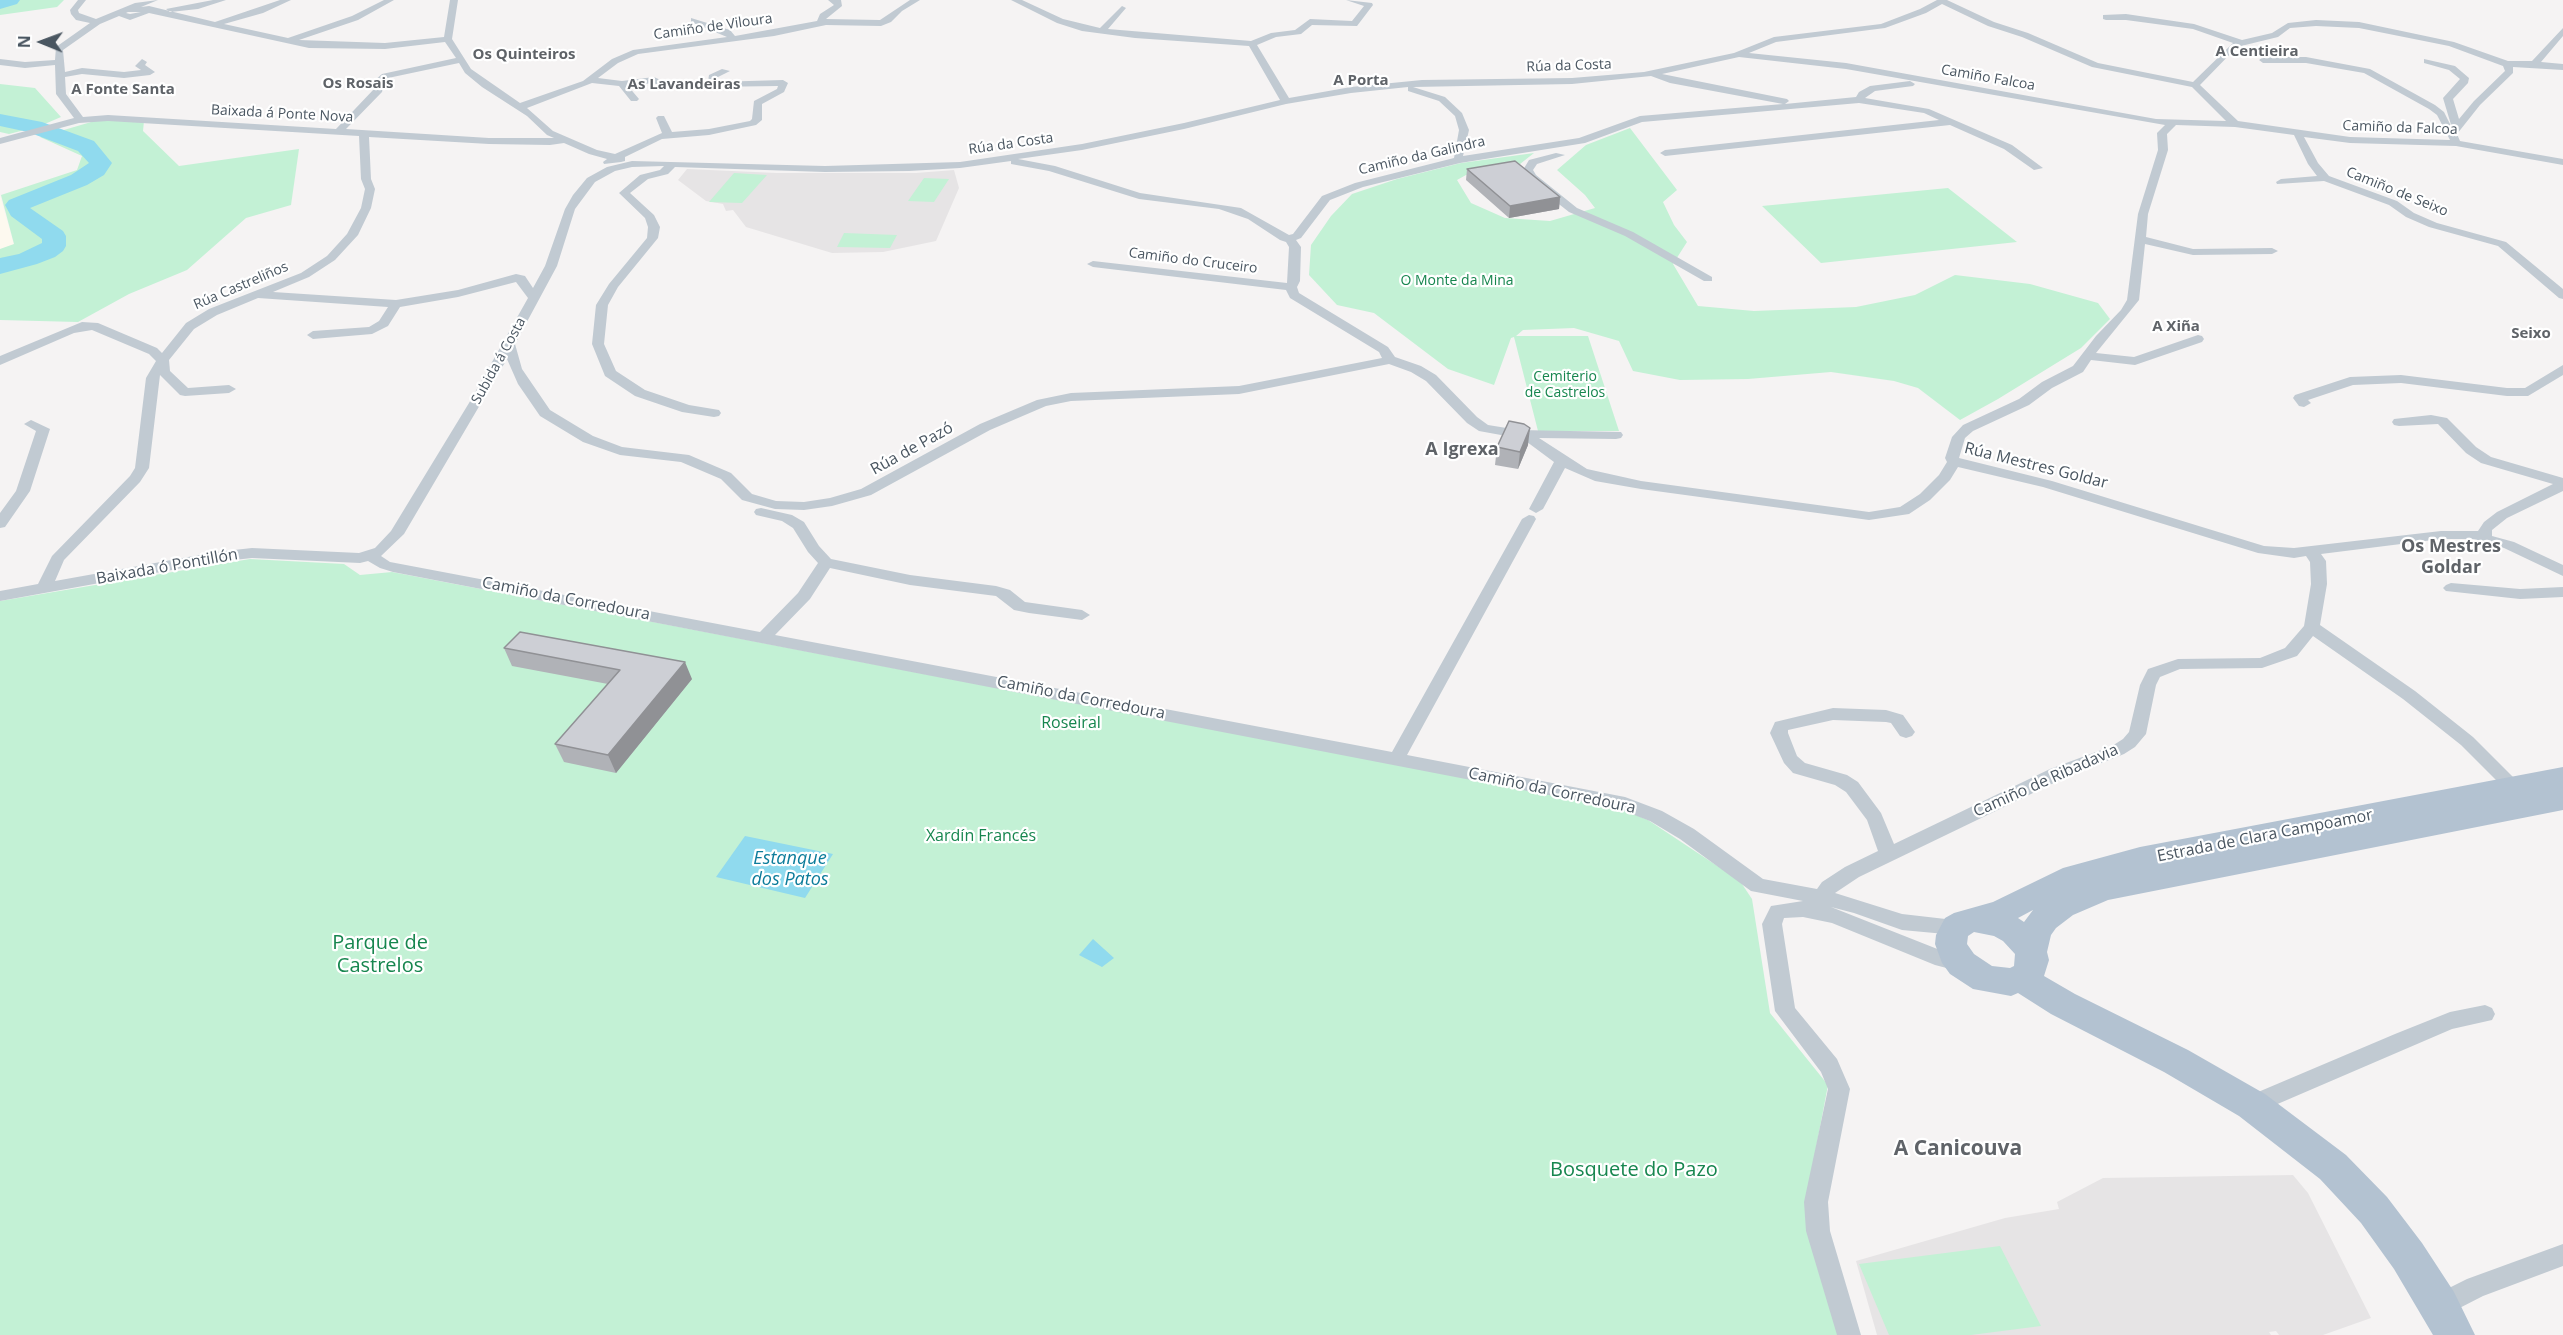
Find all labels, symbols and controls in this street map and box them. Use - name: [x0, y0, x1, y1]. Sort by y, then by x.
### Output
- street label: Camiño de Viloura: [653, 10, 773, 44]
- north arrow: [12, 12, 72, 72]
- text: N: [13, 35, 35, 48]
- district label: A Centieira: [2216, 43, 2298, 61]
- district label: Os Quinteiros: [472, 46, 576, 64]
- street label: Rúa da Costa: [1526, 56, 1612, 76]
- street label: Camiño Falcoa: [1940, 61, 2036, 95]
- district label: A Porta: [1333, 72, 1389, 90]
- district label: Os Rosais: [322, 75, 394, 93]
- district label: As Lavandeiras: [628, 76, 740, 94]
- district label: A Fonte Santa: [71, 81, 175, 99]
- street label: Baixada á Ponte Nova: [210, 102, 354, 126]
- street label: Camiño da Falcoa: [2342, 118, 2458, 138]
- street label: Rúa da Costa: [968, 130, 1054, 158]
- street label: Camiño da Galindra: [1357, 133, 1487, 179]
- street label: Camiño de Seixo: [2343, 164, 2451, 220]
- street label: Camiño do Cruceiro: [1128, 245, 1258, 277]
- street label: Rúa Castreliños: [191, 258, 291, 314]
- park label: O Monte da Mina: [1400, 273, 1514, 289]
- street label: Subida á Costa: [468, 315, 530, 407]
- district label: A Xiña: [2152, 318, 2200, 336]
- district label: Seixo: [2511, 325, 2551, 343]
- park label: Cemiterio de Castrelos: [1525, 369, 1605, 402]
- street label: Rúa de Pazó: [867, 418, 957, 480]
- district label: A Igrexa: [1425, 439, 1499, 461]
- street label: Rúa Mestres Goldar: [1962, 439, 2110, 493]
- district label: Os Mestres Goldar: [2401, 536, 2501, 578]
- street label: Baixada ó Pontillón: [95, 545, 239, 589]
- street label: Camiño da Corredoura: [480, 573, 652, 625]
- street label: Camiño da Corredoura: [995, 672, 1167, 724]
- park label: Roseiral: [1041, 713, 1101, 733]
- street label: Camiño de Ribadavia: [1971, 740, 2121, 822]
- street label: Camiño da Corredoura: [1467, 764, 1637, 818]
- street label: Estrada de Clara Campoamor: [2156, 806, 2374, 866]
- park label: Xardín Francés: [926, 826, 1036, 846]
- water label: Estanque dos Patos: [751, 848, 829, 890]
- park label: Parque de Castrelos: [332, 931, 428, 978]
- district label: A Canicouva: [1894, 1136, 2022, 1162]
- park label: Bosquete do Pazo: [1550, 1158, 1718, 1182]

